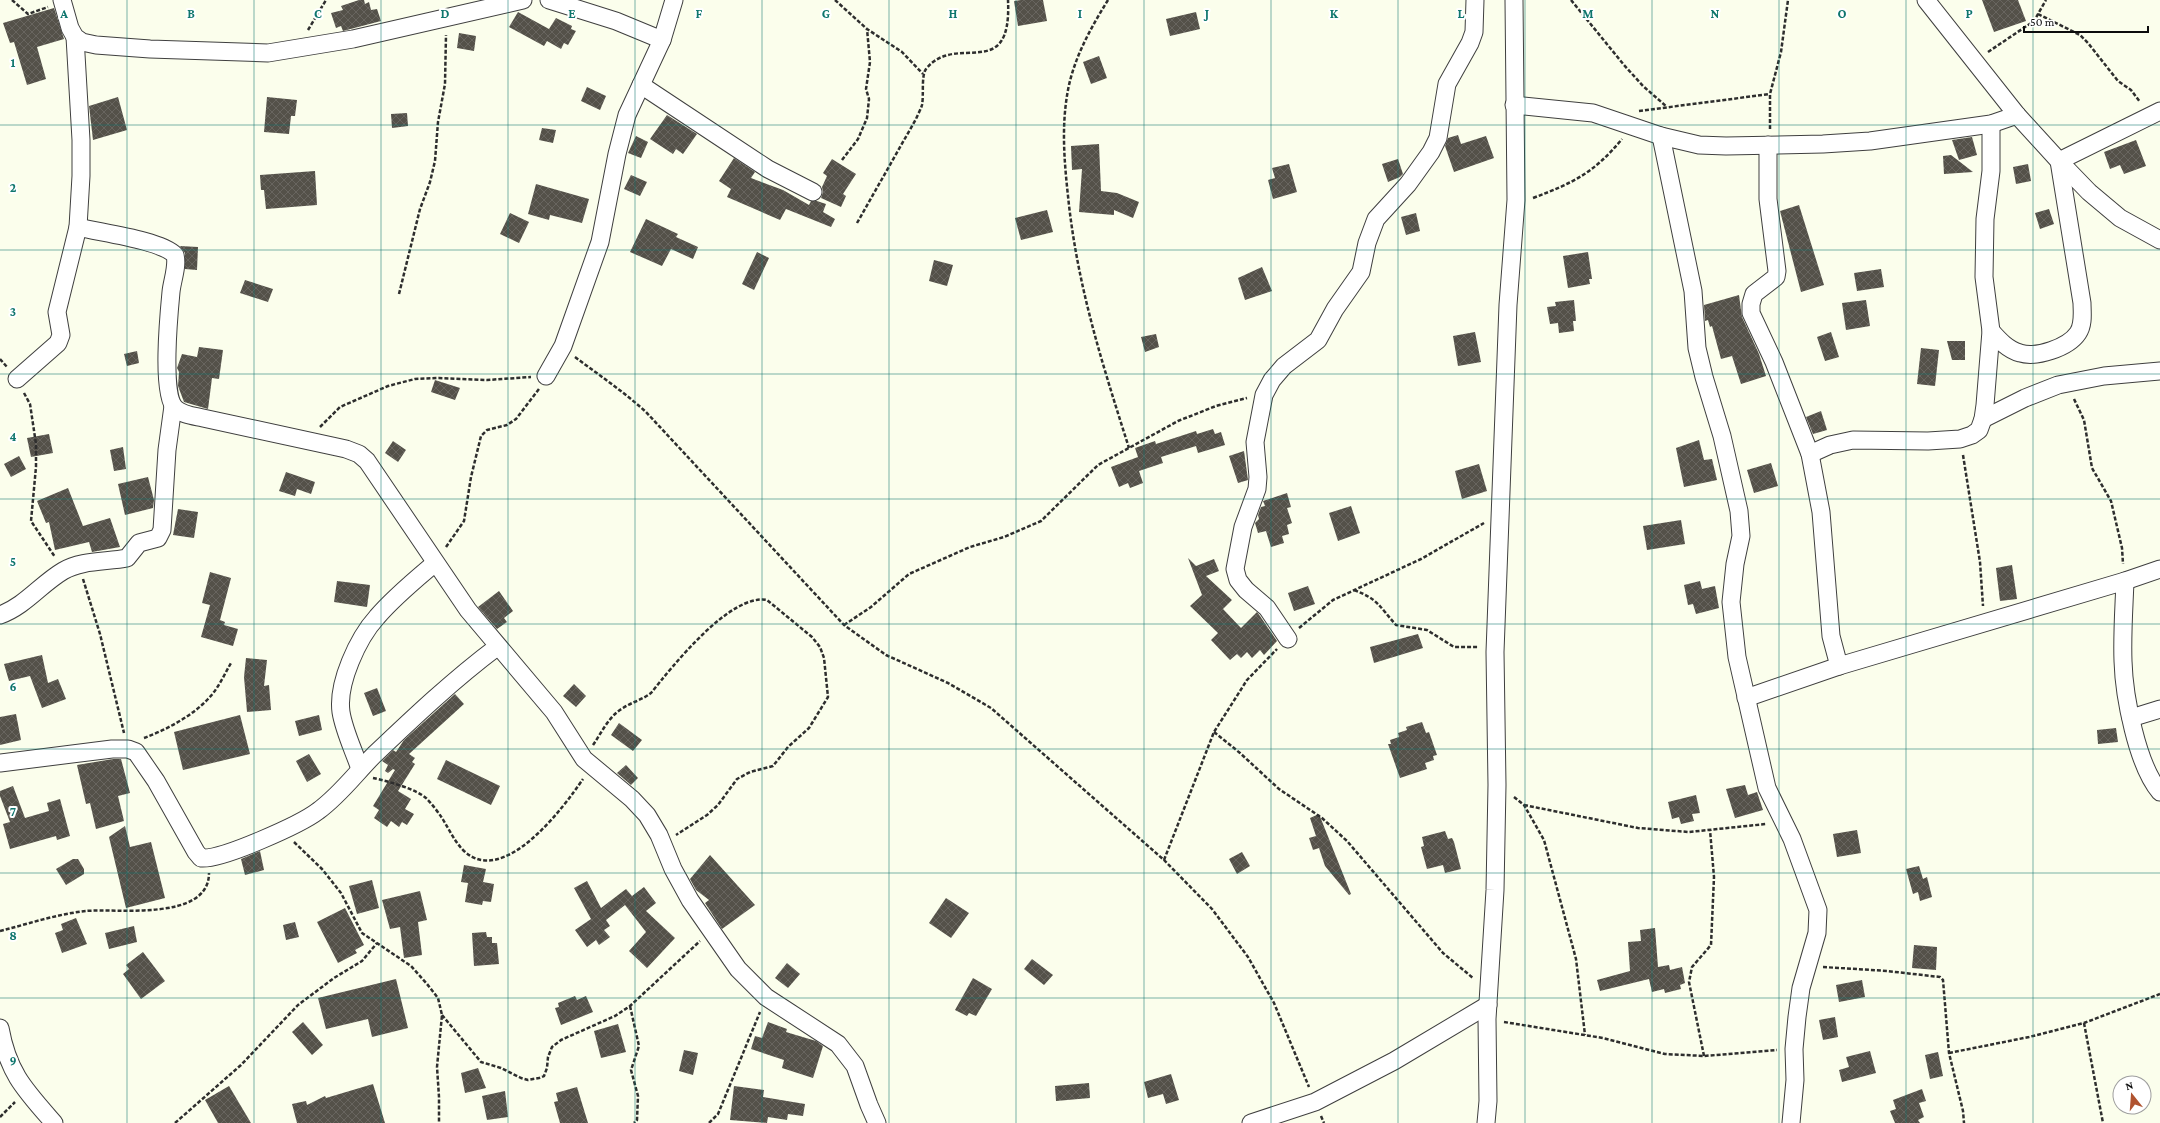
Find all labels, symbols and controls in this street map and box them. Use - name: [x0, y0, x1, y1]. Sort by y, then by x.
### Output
- text: A: [59, 6, 68, 21]
- text: B: [187, 6, 195, 21]
- text: C: [314, 6, 322, 21]
- text: D: [441, 6, 450, 21]
- text: E: [568, 6, 576, 21]
- text: F: [696, 6, 703, 21]
- text: G: [822, 6, 830, 21]
- text: H: [949, 6, 958, 21]
- text: I: [1078, 6, 1082, 21]
- text: J: [1203, 6, 1209, 21]
- text: K: [1330, 6, 1339, 21]
- text: L: [1458, 6, 1465, 21]
- text: M: [1582, 6, 1594, 21]
- text: N: [1711, 6, 1720, 21]
- text: O: [1838, 6, 1847, 21]
- text: P: [1965, 6, 1973, 21]
- scale bar: [2024, 8, 2148, 34]
- text: 50 m: [2030, 15, 2055, 29]
- text: 1: [11, 55, 16, 70]
- text: 2: [10, 180, 17, 195]
- text: 3: [10, 304, 16, 319]
- text: 4: [9, 429, 17, 444]
- text: 5: [10, 554, 16, 569]
- text: 6: [9, 679, 17, 694]
- text: 7: [10, 804, 16, 819]
- text: 8: [9, 928, 17, 943]
- text: 9: [9, 1053, 17, 1068]
- north arrow: [2112, 1075, 2152, 1115]
- text: N: [2124, 1078, 2135, 1092]

